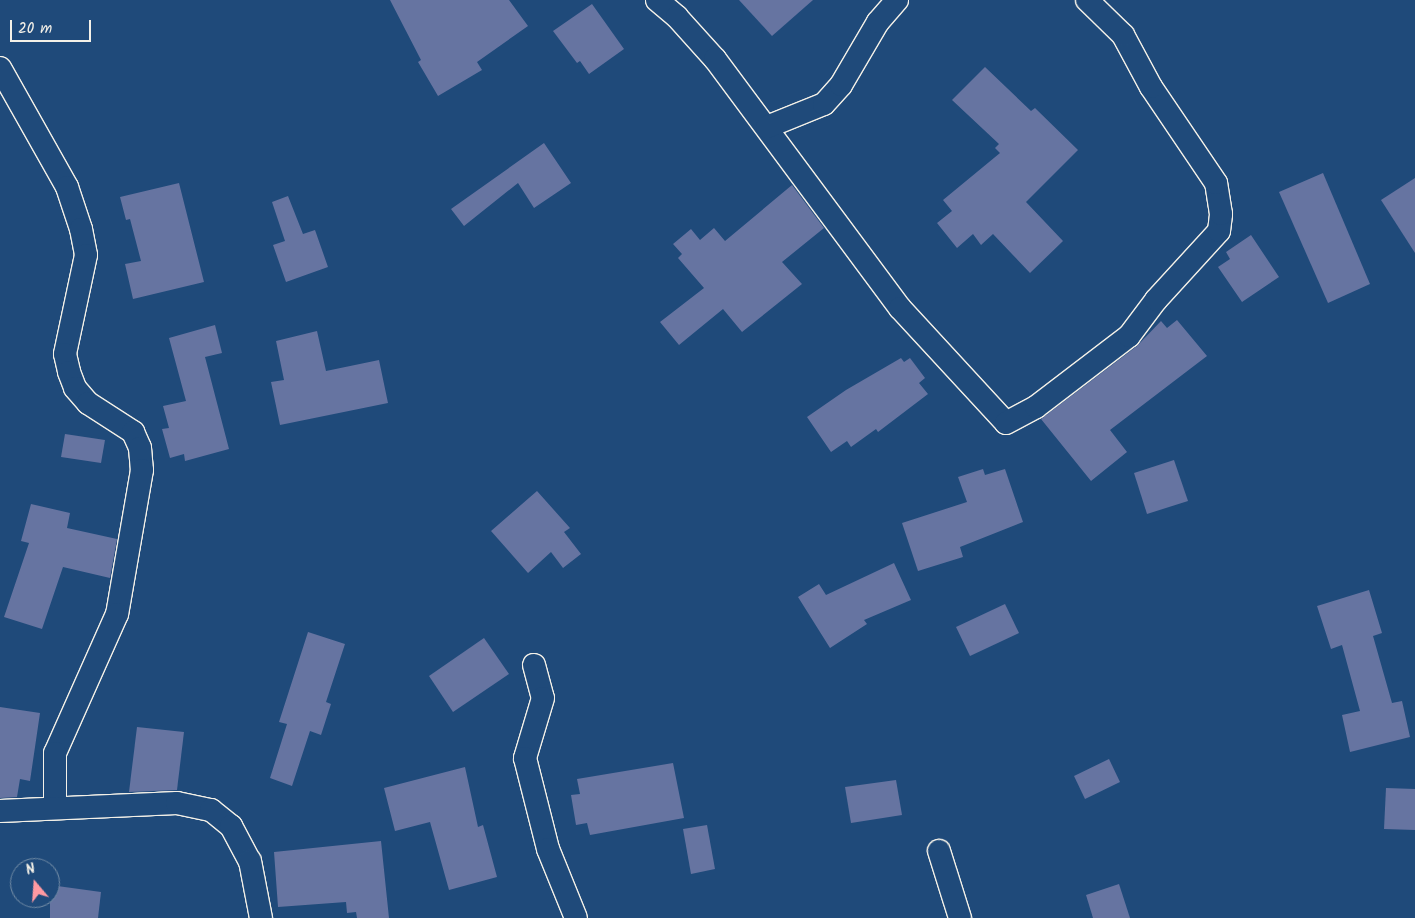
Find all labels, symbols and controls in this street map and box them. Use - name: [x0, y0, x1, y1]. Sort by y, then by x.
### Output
- scale bar: [12, 10, 94, 42]
- text: 20 m: [18, 17, 52, 41]
- north arrow: [10, 858, 60, 908]
- text: N: [23, 858, 38, 882]

